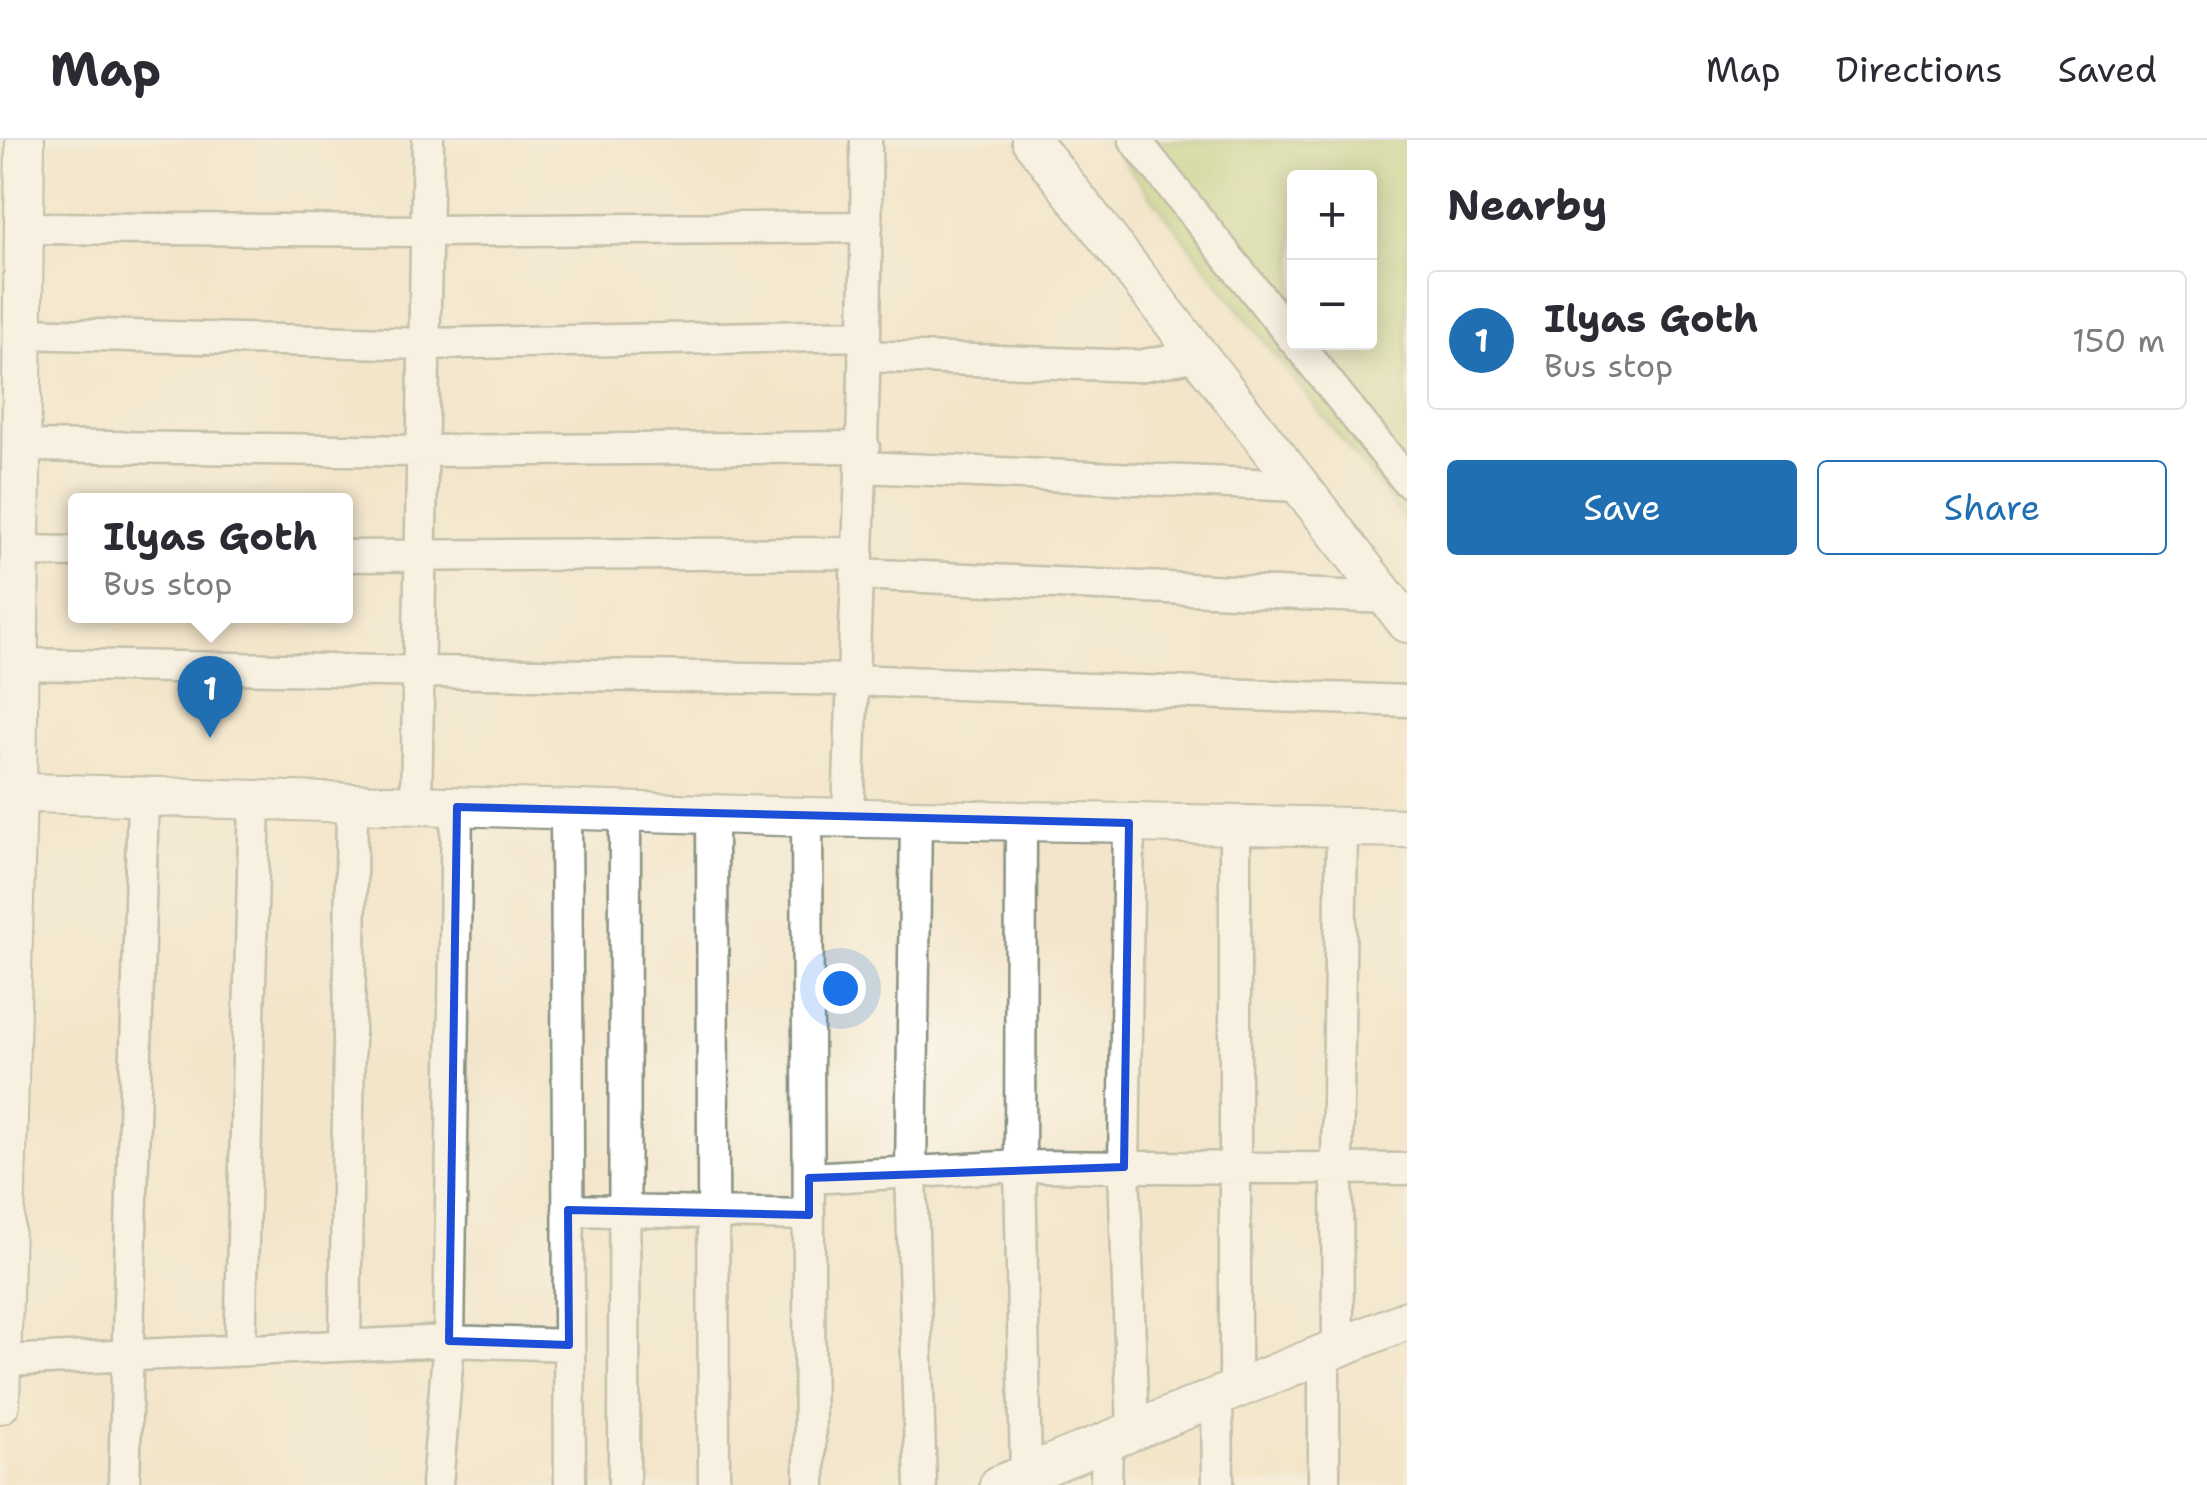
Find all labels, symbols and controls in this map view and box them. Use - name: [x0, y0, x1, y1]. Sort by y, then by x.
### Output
- text: Map: [50, 37, 161, 101]
- text: Map: [1706, 46, 1781, 93]
- text: Directions: [1836, 46, 2003, 93]
- text: Saved: [2058, 46, 2157, 93]
- map controls: [1287, 170, 1377, 350]
- button: +: [1287, 170, 1377, 260]
- text: Nearby: [1447, 177, 1607, 233]
- button: −: [1287, 260, 1377, 350]
- text: Ilyas Goth: [1544, 293, 1758, 344]
- text: 1: [1474, 319, 1489, 362]
- text: 150 m: [2072, 319, 2165, 362]
- text: Bus stop: [1544, 344, 1673, 387]
- button: Save: [1447, 460, 1797, 555]
- button: Share: [1817, 460, 2167, 555]
- popup: [68, 493, 353, 623]
- text: Ilyas Goth: [103, 511, 318, 562]
- text: Bus stop: [103, 562, 232, 605]
- pin: 1: [178, 656, 242, 738]
- your location: [815, 963, 866, 1014]

